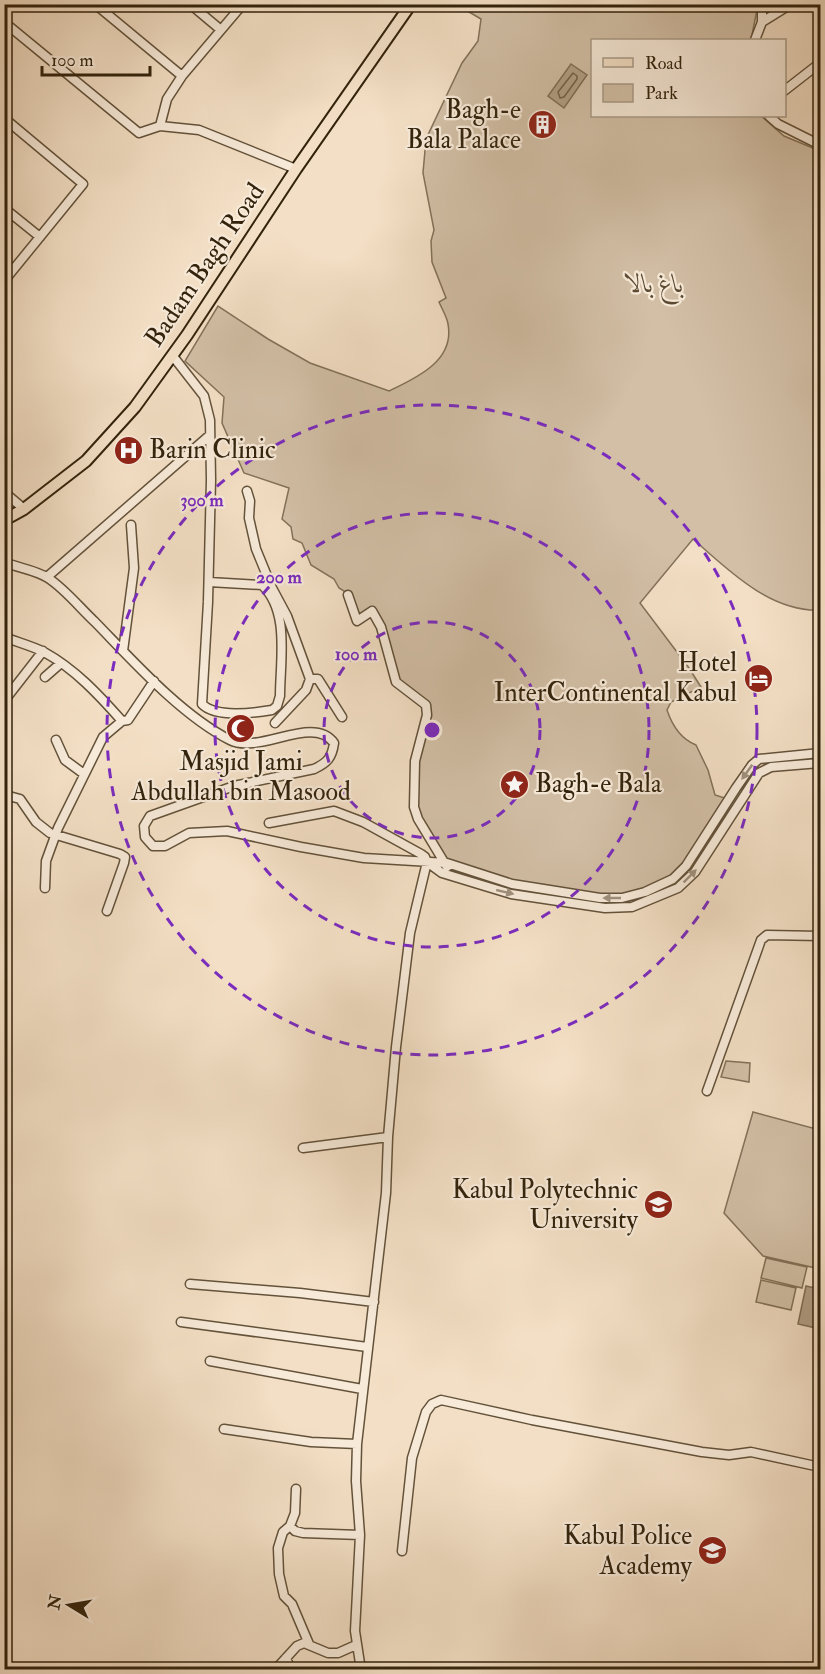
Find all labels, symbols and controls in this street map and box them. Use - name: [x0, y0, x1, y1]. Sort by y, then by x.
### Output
- scale bar: [42, 39, 150, 77]
- legend: [591, 39, 786, 117]
- text: 100 m: [51, 49, 94, 72]
- text: Road: [645, 52, 683, 75]
- text: Park: [645, 82, 678, 105]
- place label: Bagh-e Bala Palace: [406, 94, 521, 156]
- building icon: Bagh-e Bala Palace: [526, 109, 558, 141]
- street label: Badam Bagh Road: [138, 177, 272, 353]
- park label: باغ بالا: [624, 268, 684, 305]
- hospital icon: Barin Clinic: [112, 434, 144, 466]
- place label: Barin Clinic: [149, 434, 276, 466]
- text: 300 m: [180, 489, 225, 512]
- text: 200 m: [256, 566, 303, 589]
- text: 100 m: [335, 643, 378, 666]
- place label: Hotel InterContinental Kabul: [494, 647, 737, 709]
- hotel icon: Hotel InterContinental Kabul: [742, 662, 774, 694]
- mosque icon: Masjid Jami Abdullah bin Masood: [225, 712, 257, 744]
- centre of rings: [422, 720, 442, 740]
- place label: Masjid Jami Abdullah bin Masood: [130, 746, 351, 808]
- one-way arrow: [742, 764, 754, 779]
- place icon: Bagh-e Bala: [498, 768, 530, 800]
- place label: Bagh-e Bala: [535, 768, 662, 800]
- one-way arrow: [682, 870, 696, 884]
- one-way arrow: [496, 888, 514, 898]
- one-way arrow: [603, 893, 622, 903]
- place label: Kabul Polytechnic University: [452, 1174, 639, 1236]
- school or university icon: Kabul Polytechnic University: [643, 1189, 675, 1221]
- place label: Kabul Police Academy: [563, 1520, 693, 1582]
- school or university icon: Kabul Police Academy: [697, 1535, 729, 1567]
- north arrow: [39, 1575, 99, 1635]
- text: N: [44, 1593, 67, 1612]

